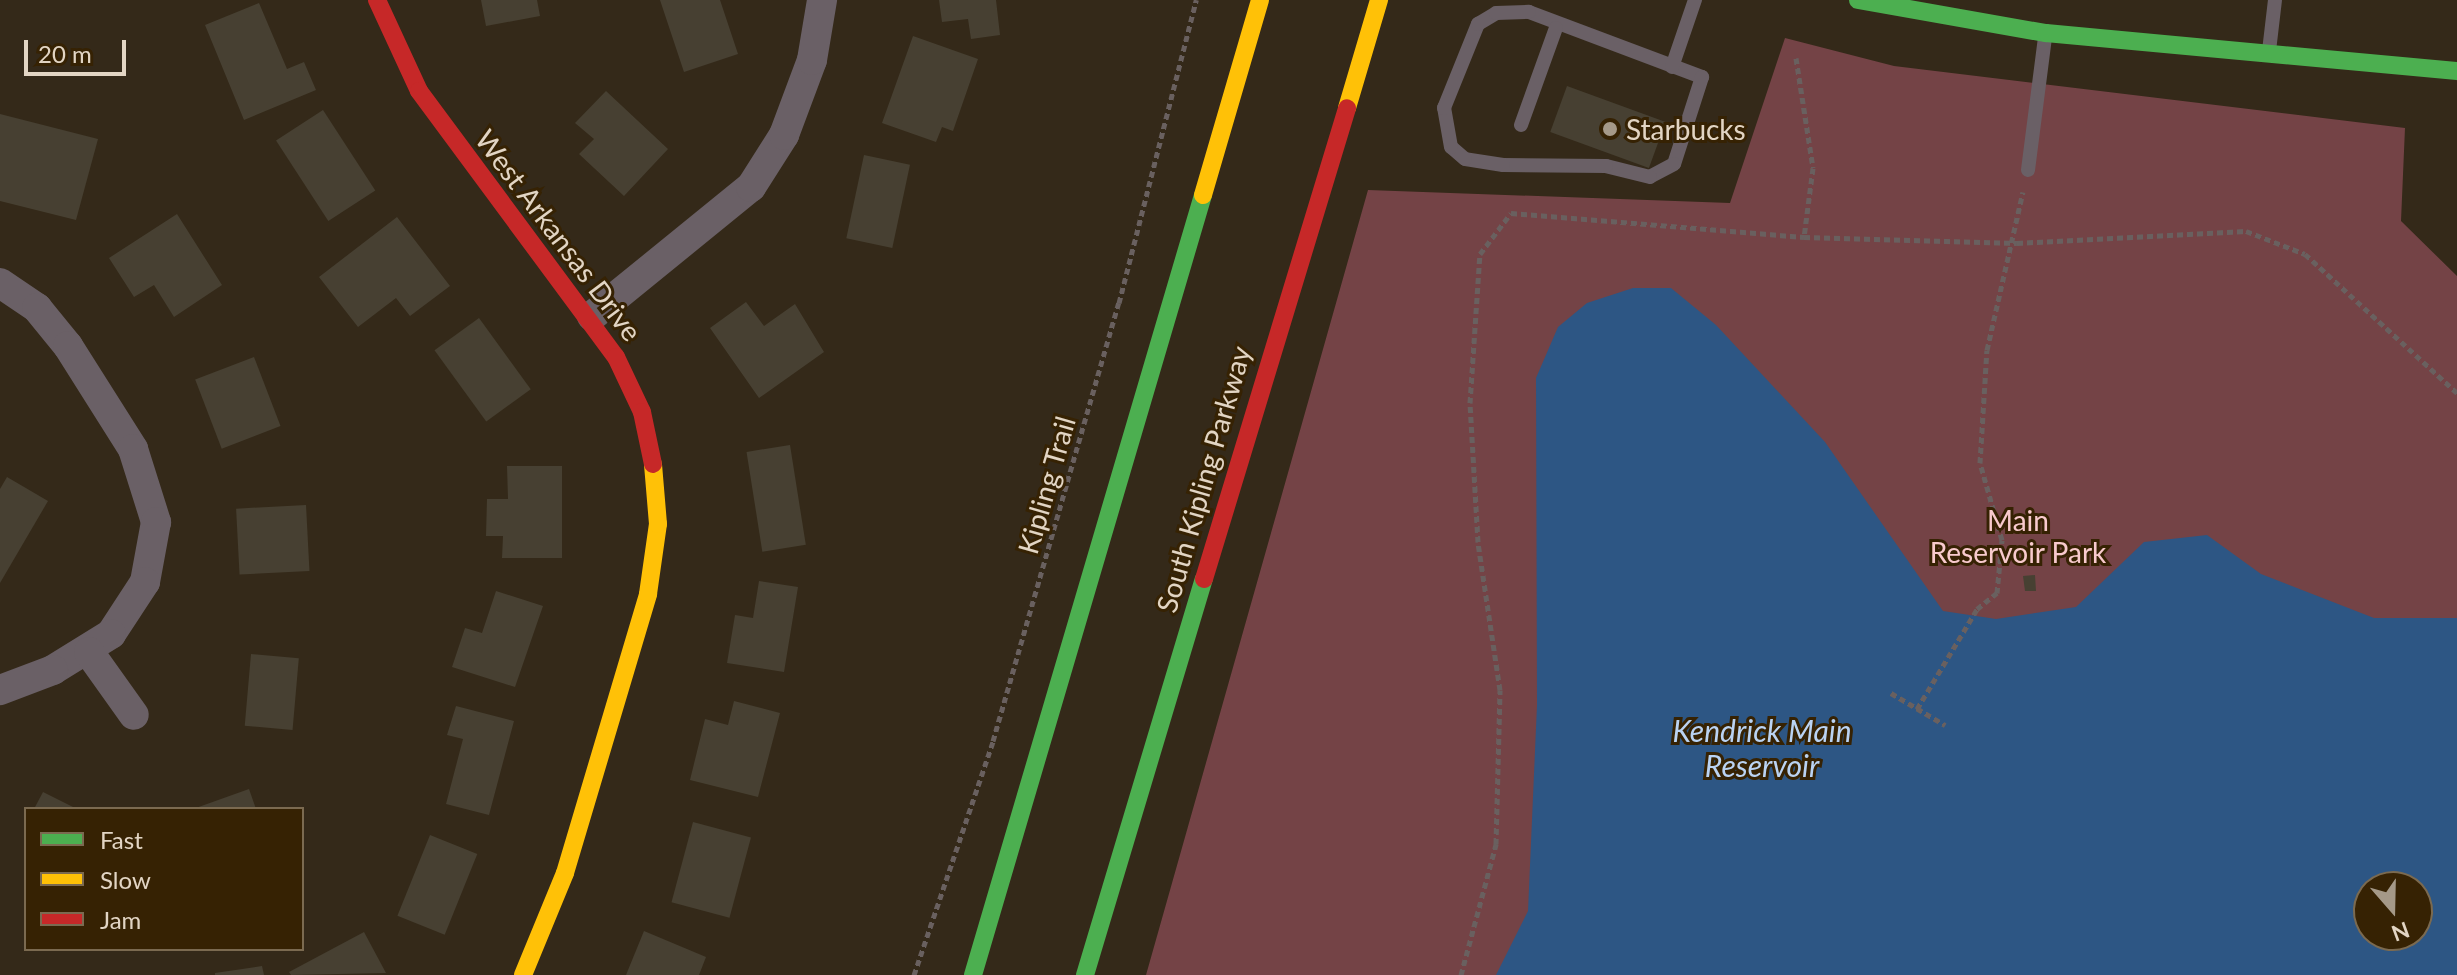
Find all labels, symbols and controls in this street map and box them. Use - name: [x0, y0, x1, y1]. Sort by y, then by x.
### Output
- scale bar: [28, 24, 130, 74]
- text: 20 m: [38, 39, 92, 68]
- place label: Starbucks: [1626, 112, 1746, 146]
- marker: Starbucks: [1601, 120, 1619, 138]
- street label: West Arkansas Drive: [468, 122, 650, 348]
- street label: South Kipling Parkway: [1149, 342, 1257, 616]
- street label: Kipling Trail: [1010, 412, 1082, 558]
- park label: Main Reservoir Park: [1929, 503, 2107, 569]
- water label: Kendrick Main Reservoir: [1672, 712, 1852, 782]
- legend: [24, 807, 304, 951]
- text: Fast: [100, 825, 143, 854]
- text: Slow: [100, 865, 151, 894]
- north arrow: [2353, 871, 2433, 951]
- text: Jam: [100, 905, 141, 934]
- text: N: [2388, 917, 2413, 948]

